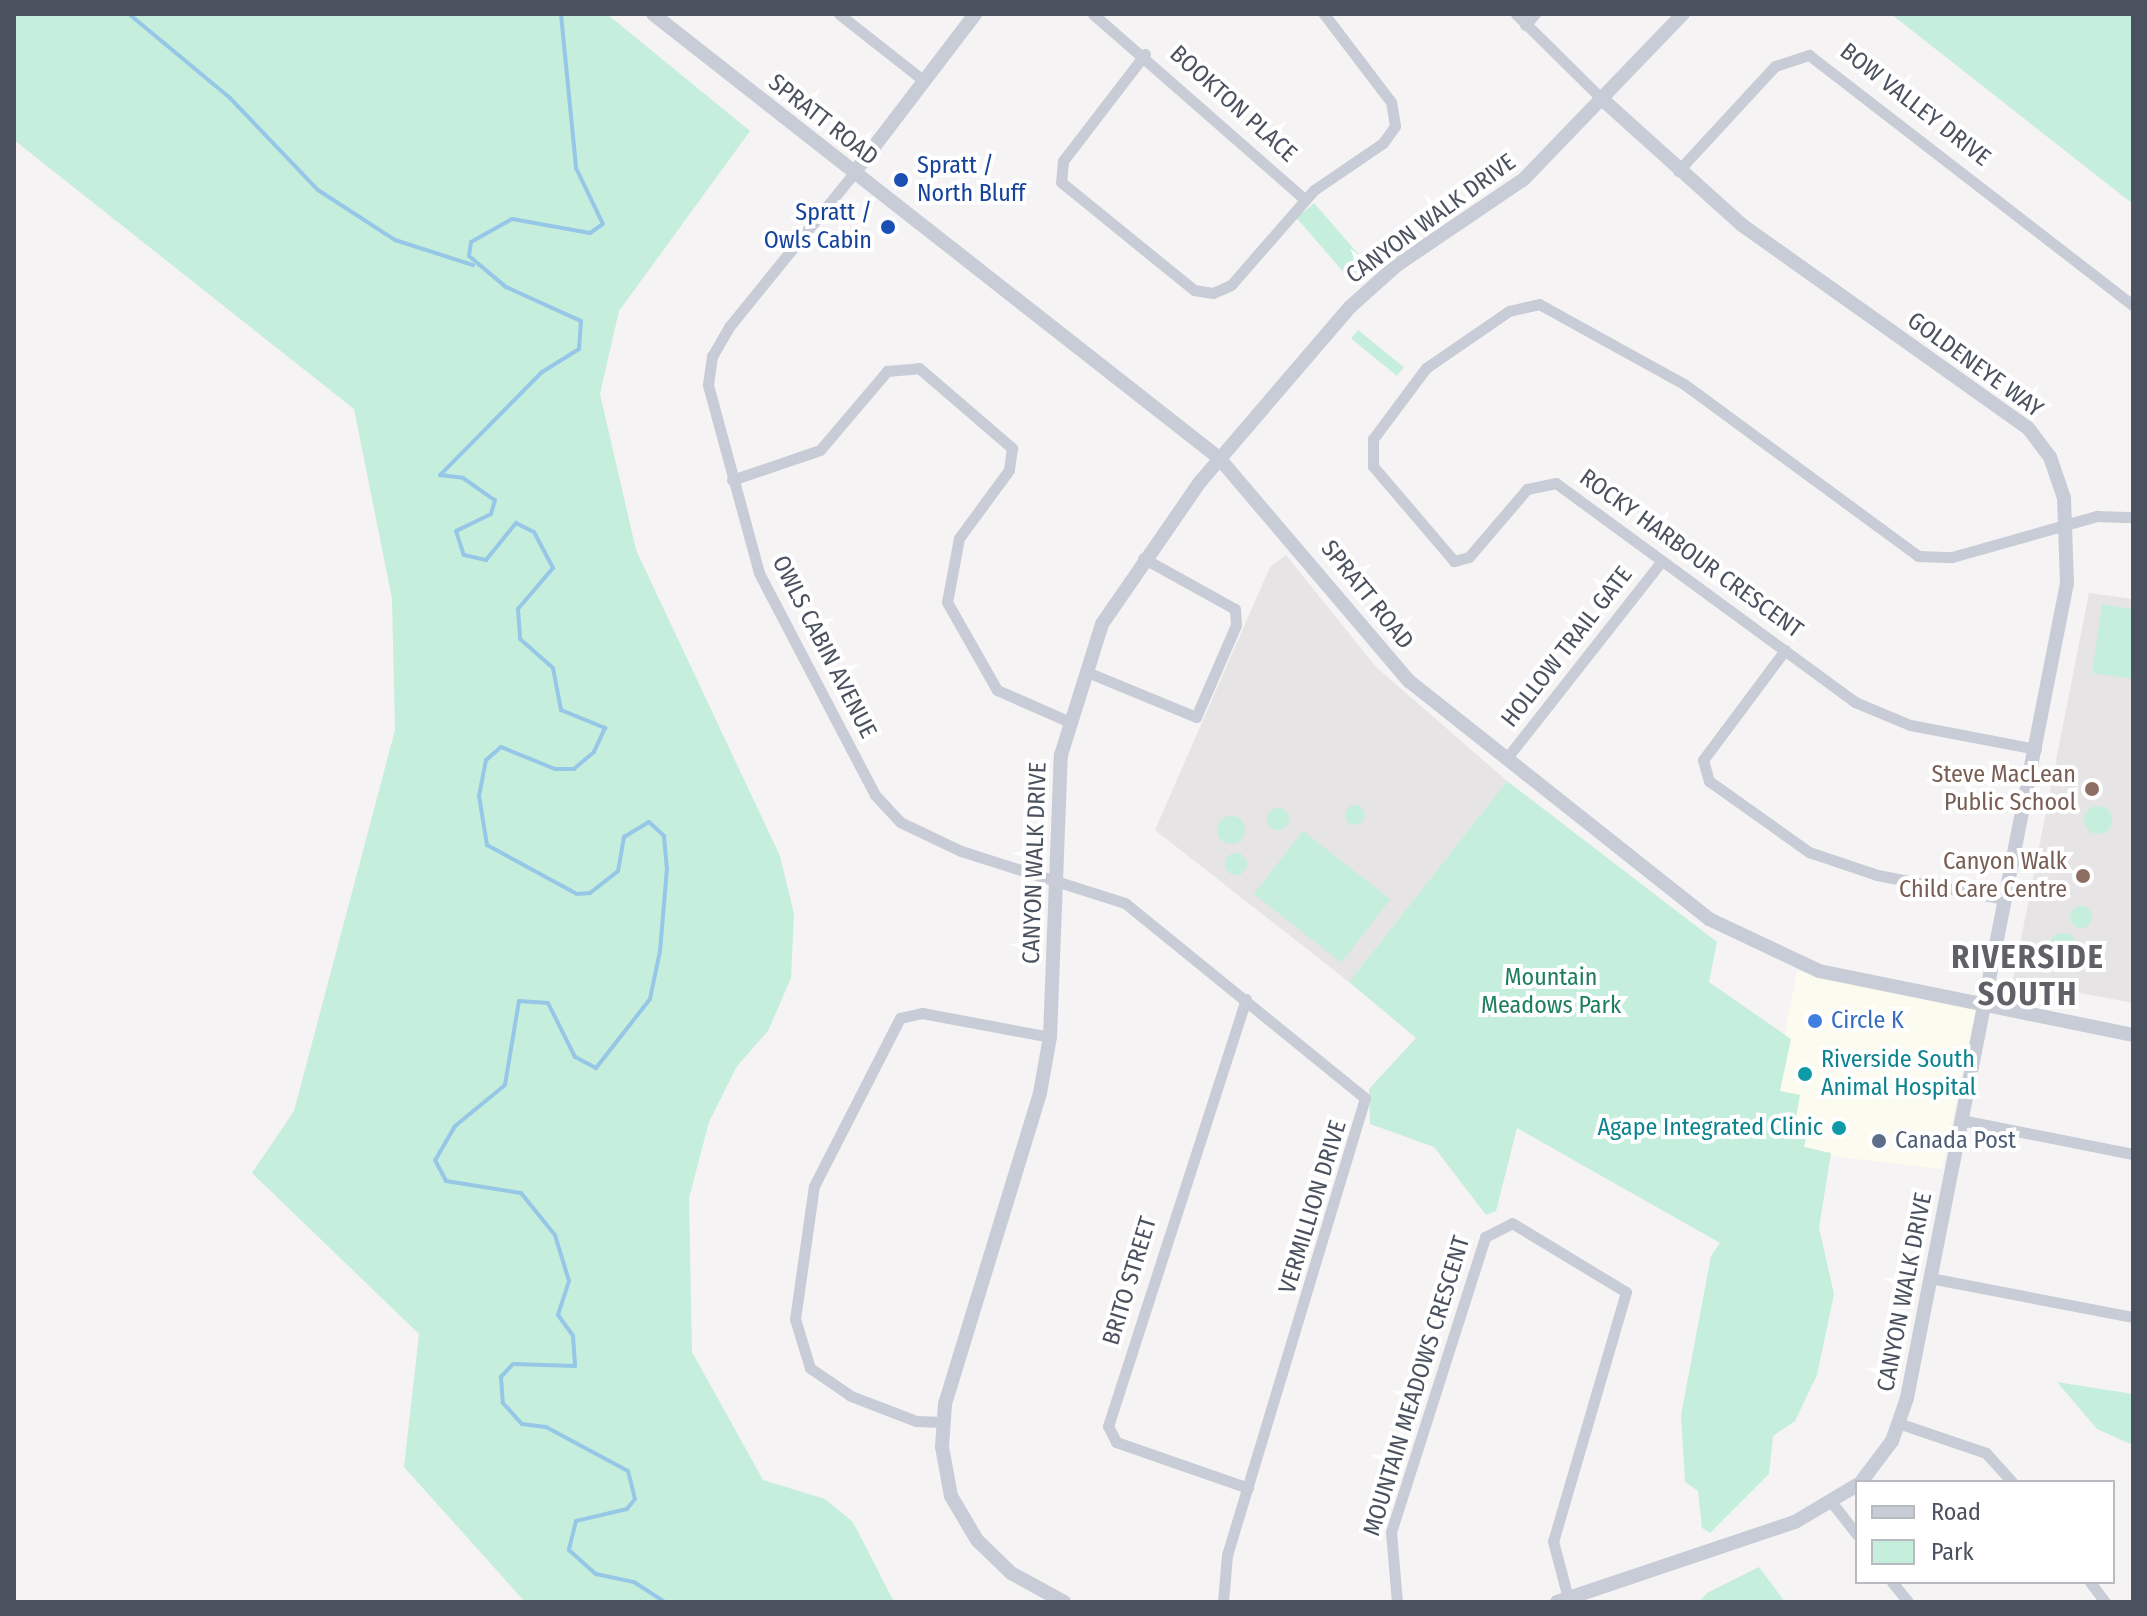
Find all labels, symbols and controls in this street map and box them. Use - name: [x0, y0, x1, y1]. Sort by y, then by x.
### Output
- street label: BOW VALLEY DRIVE: [1834, 37, 1996, 173]
- street label: BOOKTON PLACE: [1164, 40, 1302, 168]
- street label: SPRATT ROAD: [762, 68, 884, 172]
- street label: CANYON WALK DRIVE: [1341, 148, 1521, 290]
- place label: Spratt / North Bluff: [917, 152, 1025, 208]
- marker: Spratt / North Bluff: [892, 171, 910, 189]
- place label: Spratt / Owls Cabin: [764, 199, 872, 255]
- marker: Spratt / Owls Cabin: [879, 218, 897, 236]
- street label: GOLDENEYE WAY: [1902, 306, 2048, 424]
- street label: ROCKY HARBOUR CRESCENT: [1574, 463, 1808, 645]
- street label: SPRATT ROAD: [1315, 535, 1419, 655]
- street label: OWLS CABIN AVENUE: [766, 551, 882, 743]
- street label: HOLLOW TRAIL GATE: [1496, 561, 1638, 733]
- street label: CANYON WALK DRIVE: [1017, 761, 1053, 965]
- place label: Steve MacLean Public School: [1932, 761, 2076, 817]
- marker: Steve MacLean Public School: [2083, 780, 2101, 798]
- place label: Canyon Walk Child Care Centre: [1899, 848, 2067, 904]
- marker: Canyon Walk Child Care Centre: [2074, 867, 2092, 885]
- district label: RIVERSIDE SOUTH: [1951, 939, 2105, 1014]
- park label: Mountain Meadows Park: [1481, 964, 1621, 1020]
- place label: Circle K: [1831, 1007, 1904, 1035]
- marker: Circle K: [1806, 1012, 1824, 1030]
- place label: Riverside South Animal Hospital: [1821, 1046, 1976, 1102]
- marker: Riverside South Animal Hospital: [1796, 1065, 1814, 1083]
- place label: Agape Integrated Clinic: [1597, 1114, 1823, 1142]
- street label: VERMILLION DRIVE: [1273, 1117, 1353, 1297]
- marker: Agape Integrated Clinic: [1830, 1119, 1848, 1137]
- place label: Canada Post: [1895, 1127, 2016, 1155]
- marker: Canada Post: [1870, 1132, 1888, 1150]
- street label: CANYON WALK DRIVE: [1872, 1190, 1938, 1394]
- street label: BRITO STREET: [1097, 1213, 1163, 1349]
- street label: MOUNTAIN MEADOWS CRESCENT: [1358, 1233, 1476, 1539]
- legend: [1855, 1480, 2115, 1584]
- text: Road: [1931, 1498, 1981, 1526]
- text: Park: [1931, 1538, 1974, 1566]

